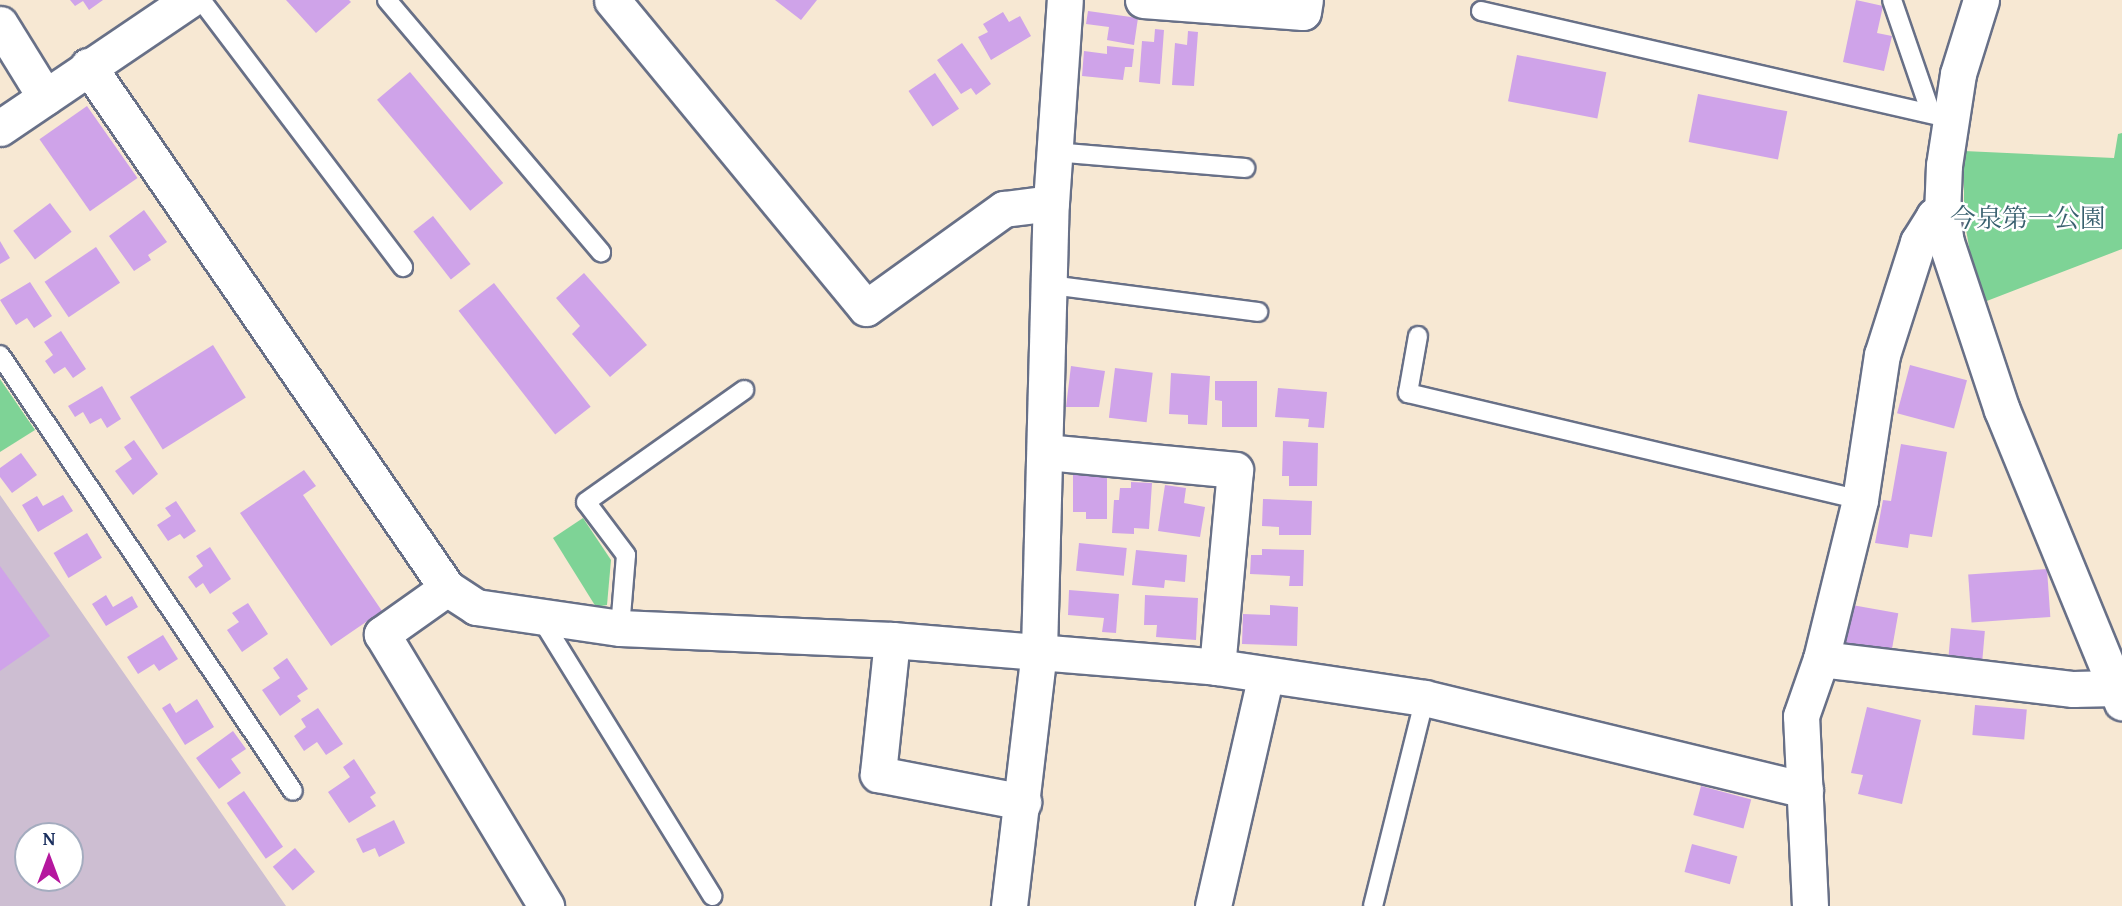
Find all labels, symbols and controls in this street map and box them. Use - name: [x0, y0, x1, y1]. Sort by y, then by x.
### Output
- park label: 今泉第一公園: [1950, 202, 2106, 234]
- north arrow: [14, 822, 84, 892]
- text: N: [43, 824, 55, 852]

